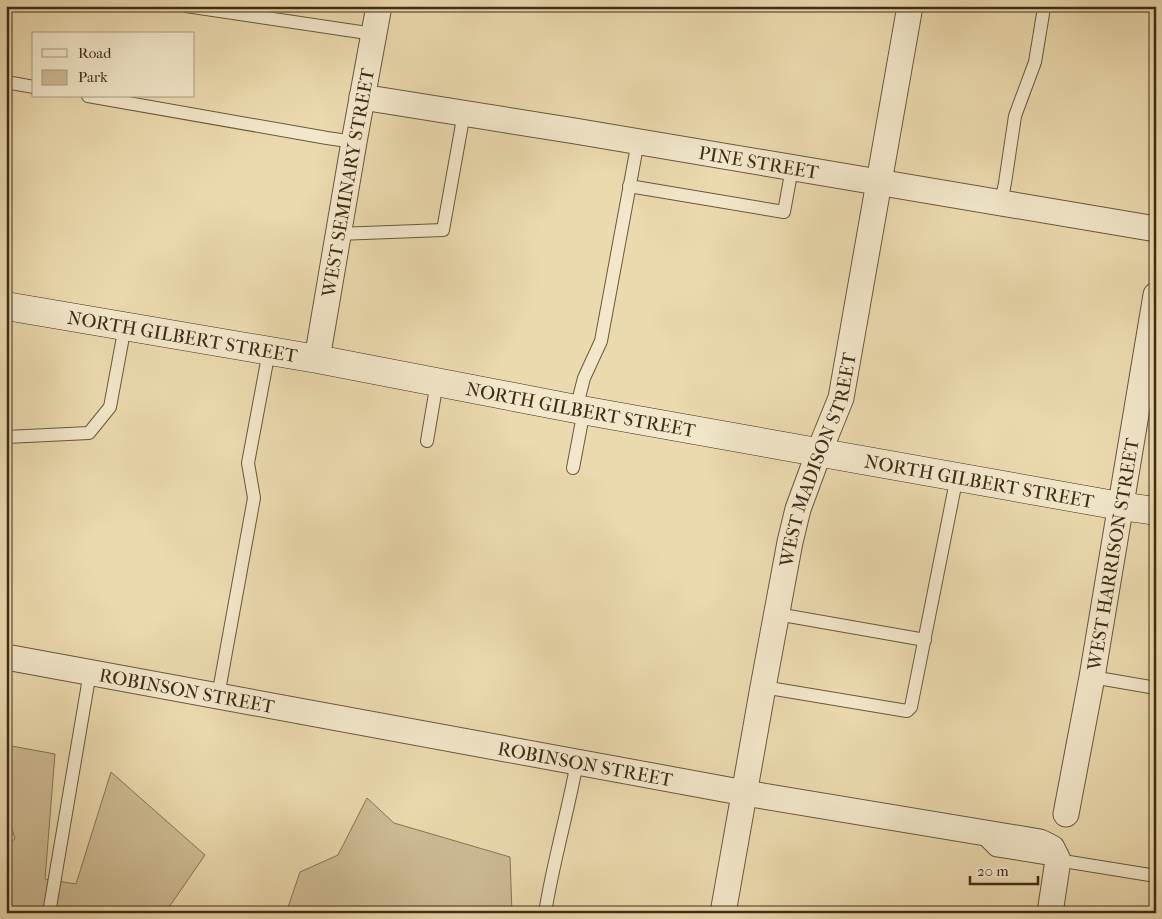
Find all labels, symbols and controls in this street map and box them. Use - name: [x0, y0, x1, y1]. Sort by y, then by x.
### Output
- legend: [32, 32, 195, 98]
- text: Road: [78, 44, 112, 62]
- street label: WEST SEMINARY STREET: [318, 66, 379, 300]
- text: Park: [78, 68, 108, 86]
- street label: PINE STREET: [697, 142, 820, 184]
- street label: NORTH GILBERT STREET: [66, 307, 299, 367]
- street label: WEST MADISON STREET: [775, 351, 861, 570]
- street label: NORTH GILBERT STREET: [464, 378, 697, 442]
- street label: WEST HARRISON STREET: [1083, 436, 1144, 673]
- street label: NORTH GILBERT STREET: [863, 451, 1096, 513]
- street label: ROBINSON STREET: [97, 664, 276, 718]
- street label: ROBINSON STREET: [496, 738, 675, 792]
- scale bar: [970, 854, 1037, 886]
- text: 20 m: [977, 862, 1009, 880]

